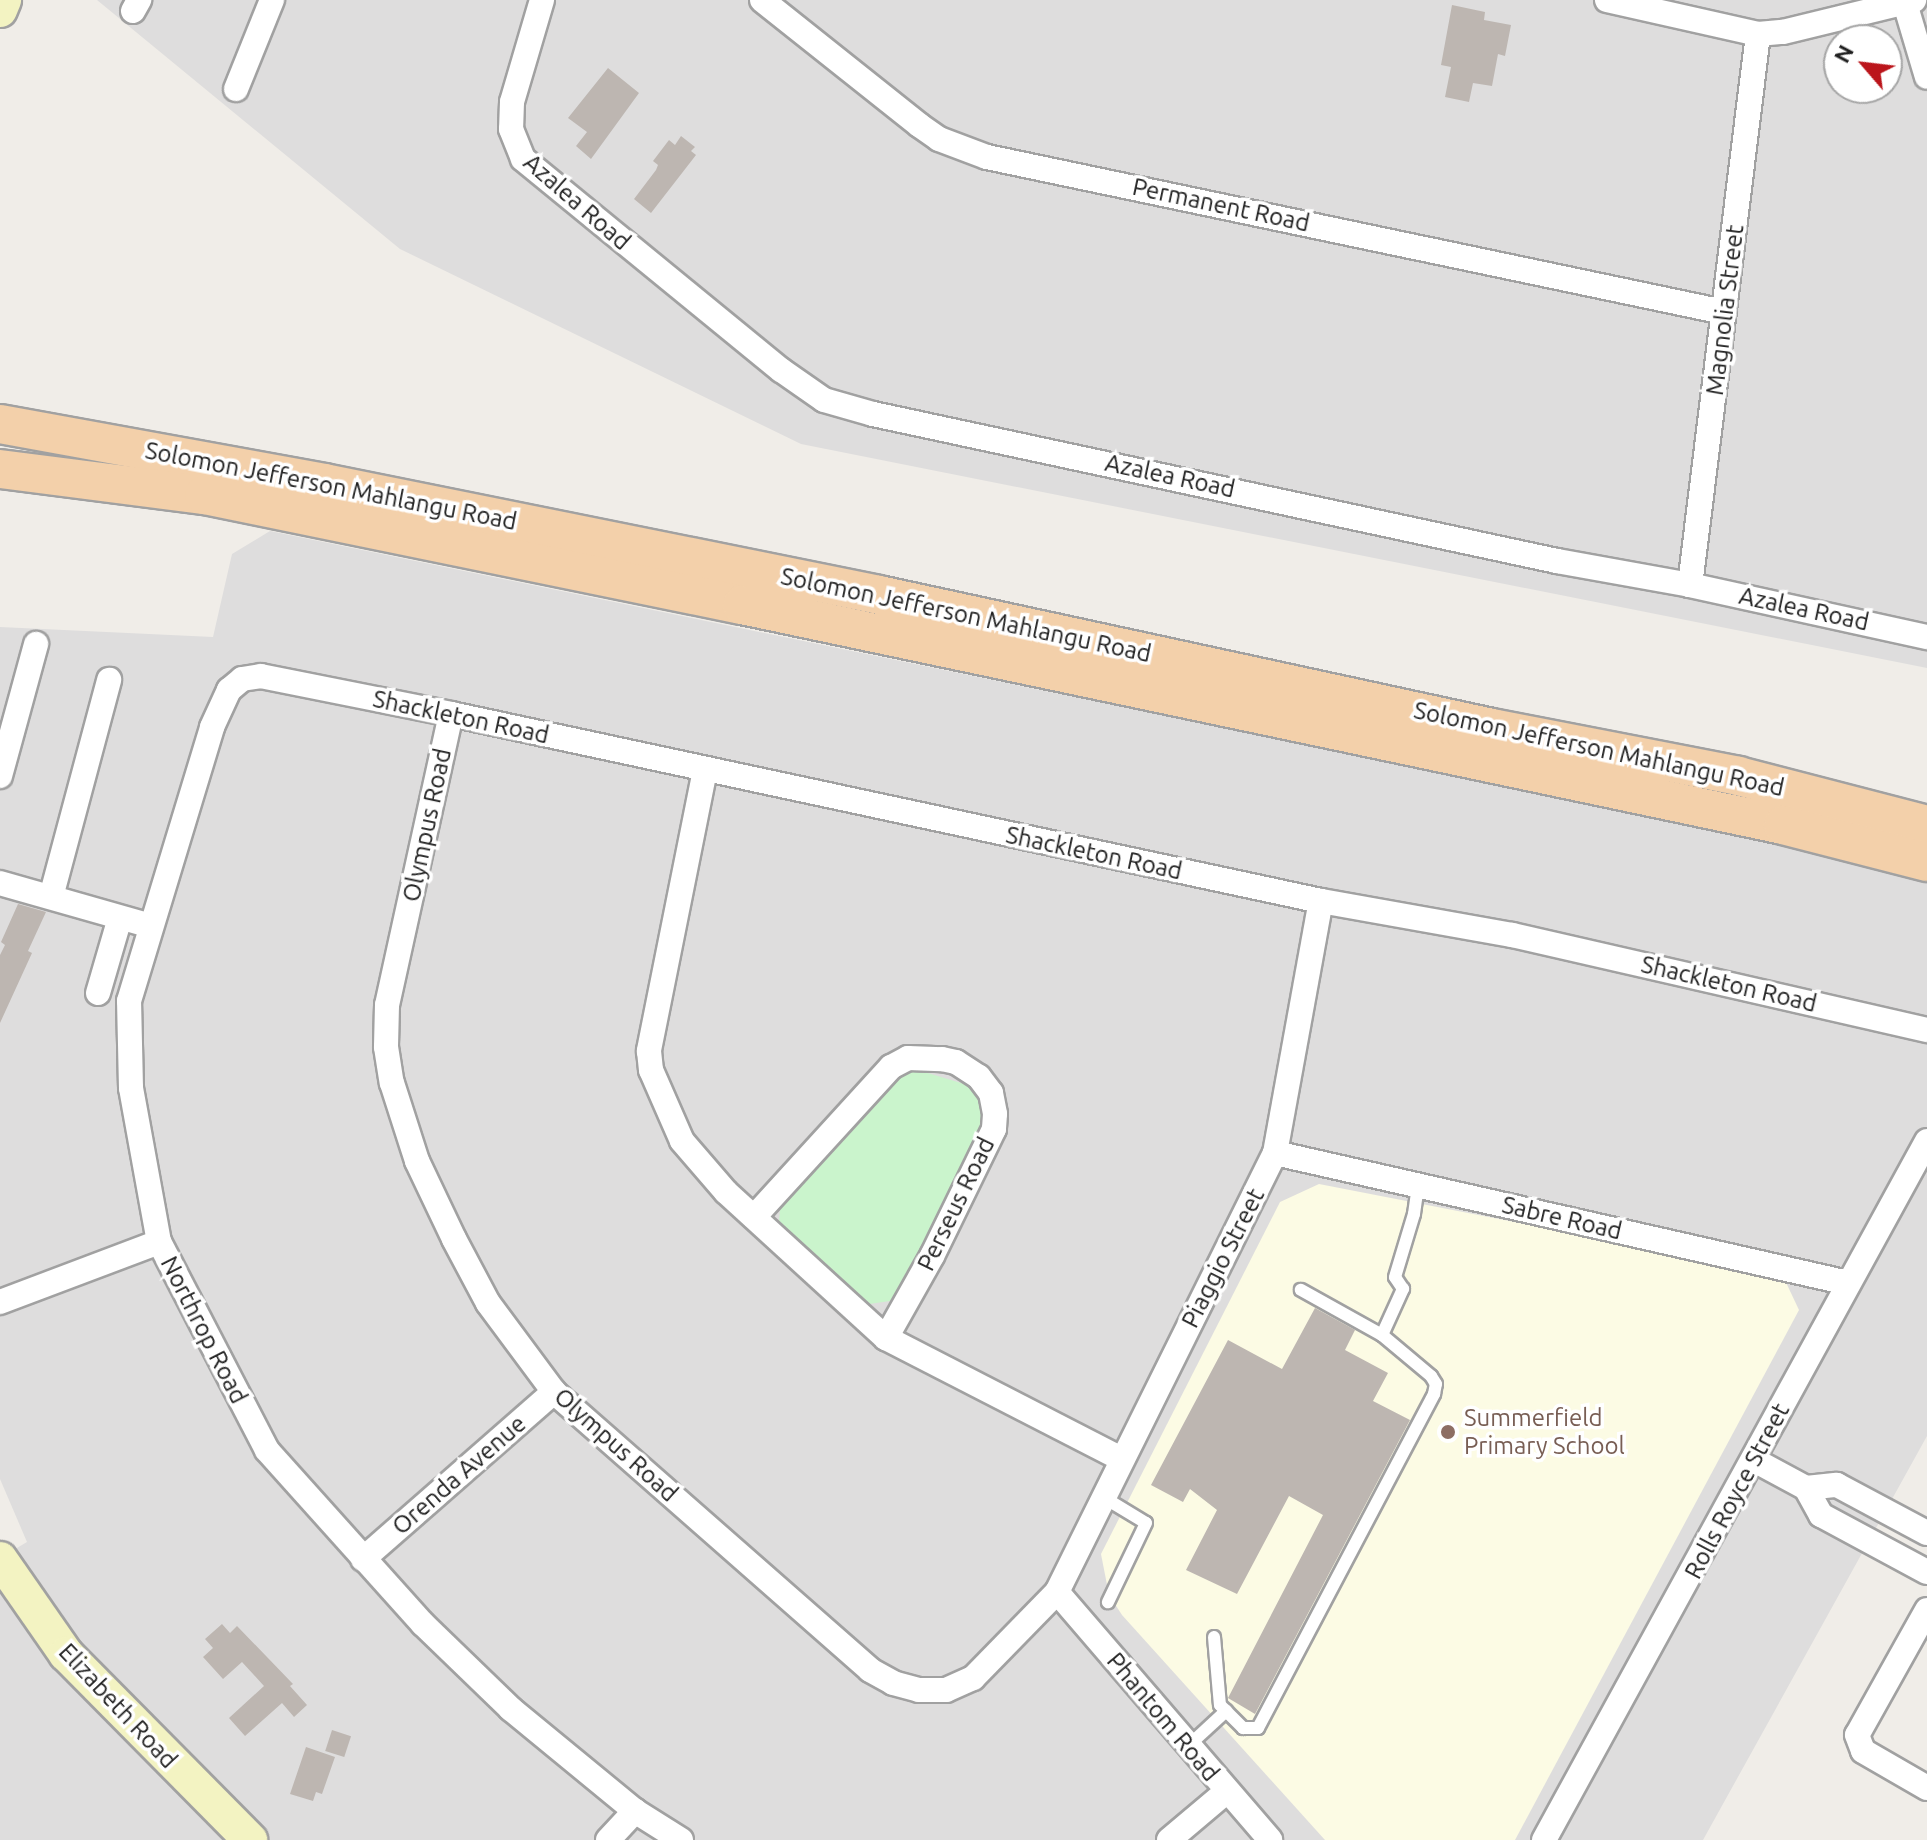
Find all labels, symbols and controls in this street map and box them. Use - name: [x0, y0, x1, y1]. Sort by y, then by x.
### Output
- north arrow: [1823, 24, 1903, 104]
- text: N: [1828, 40, 1858, 67]
- street label: Azalea Road: [518, 148, 636, 256]
- street label: Permanent Road: [1130, 172, 1312, 238]
- street label: Magnolia Street: [1700, 223, 1750, 397]
- street label: Solomon Jefferson Mahlangu Road: [143, 436, 519, 536]
- street label: Azalea Road: [1102, 448, 1238, 504]
- street label: Solomon Jefferson Mahlangu Road: [778, 562, 1154, 668]
- street label: Azalea Road: [1736, 581, 1872, 637]
- street label: Shackleton Road: [370, 684, 552, 750]
- street label: Solomon Jefferson Mahlangu Road: [1411, 696, 1787, 802]
- street label: Olympus Road: [397, 746, 457, 904]
- street label: Shackleton Road: [1003, 820, 1185, 886]
- street label: Shackleton Road: [1638, 950, 1820, 1018]
- street label: Perseus Road: [911, 1133, 1001, 1275]
- street label: Piaggio Street: [1176, 1184, 1270, 1332]
- street label: Sabre Road: [1499, 1190, 1625, 1246]
- street label: Northrop Road: [155, 1252, 253, 1408]
- street label: Olympus Road: [548, 1382, 684, 1508]
- street label: Rolls Royce Street: [1679, 1398, 1795, 1584]
- place label: Summerfield Primary School: [1464, 1404, 1625, 1460]
- street label: Orenda Avenue: [386, 1409, 532, 1541]
- marker: Summerfield Primary School: [1439, 1423, 1457, 1441]
- street label: Elizabeth Road: [53, 1638, 183, 1774]
- street label: Phantom Road: [1101, 1647, 1225, 1787]

